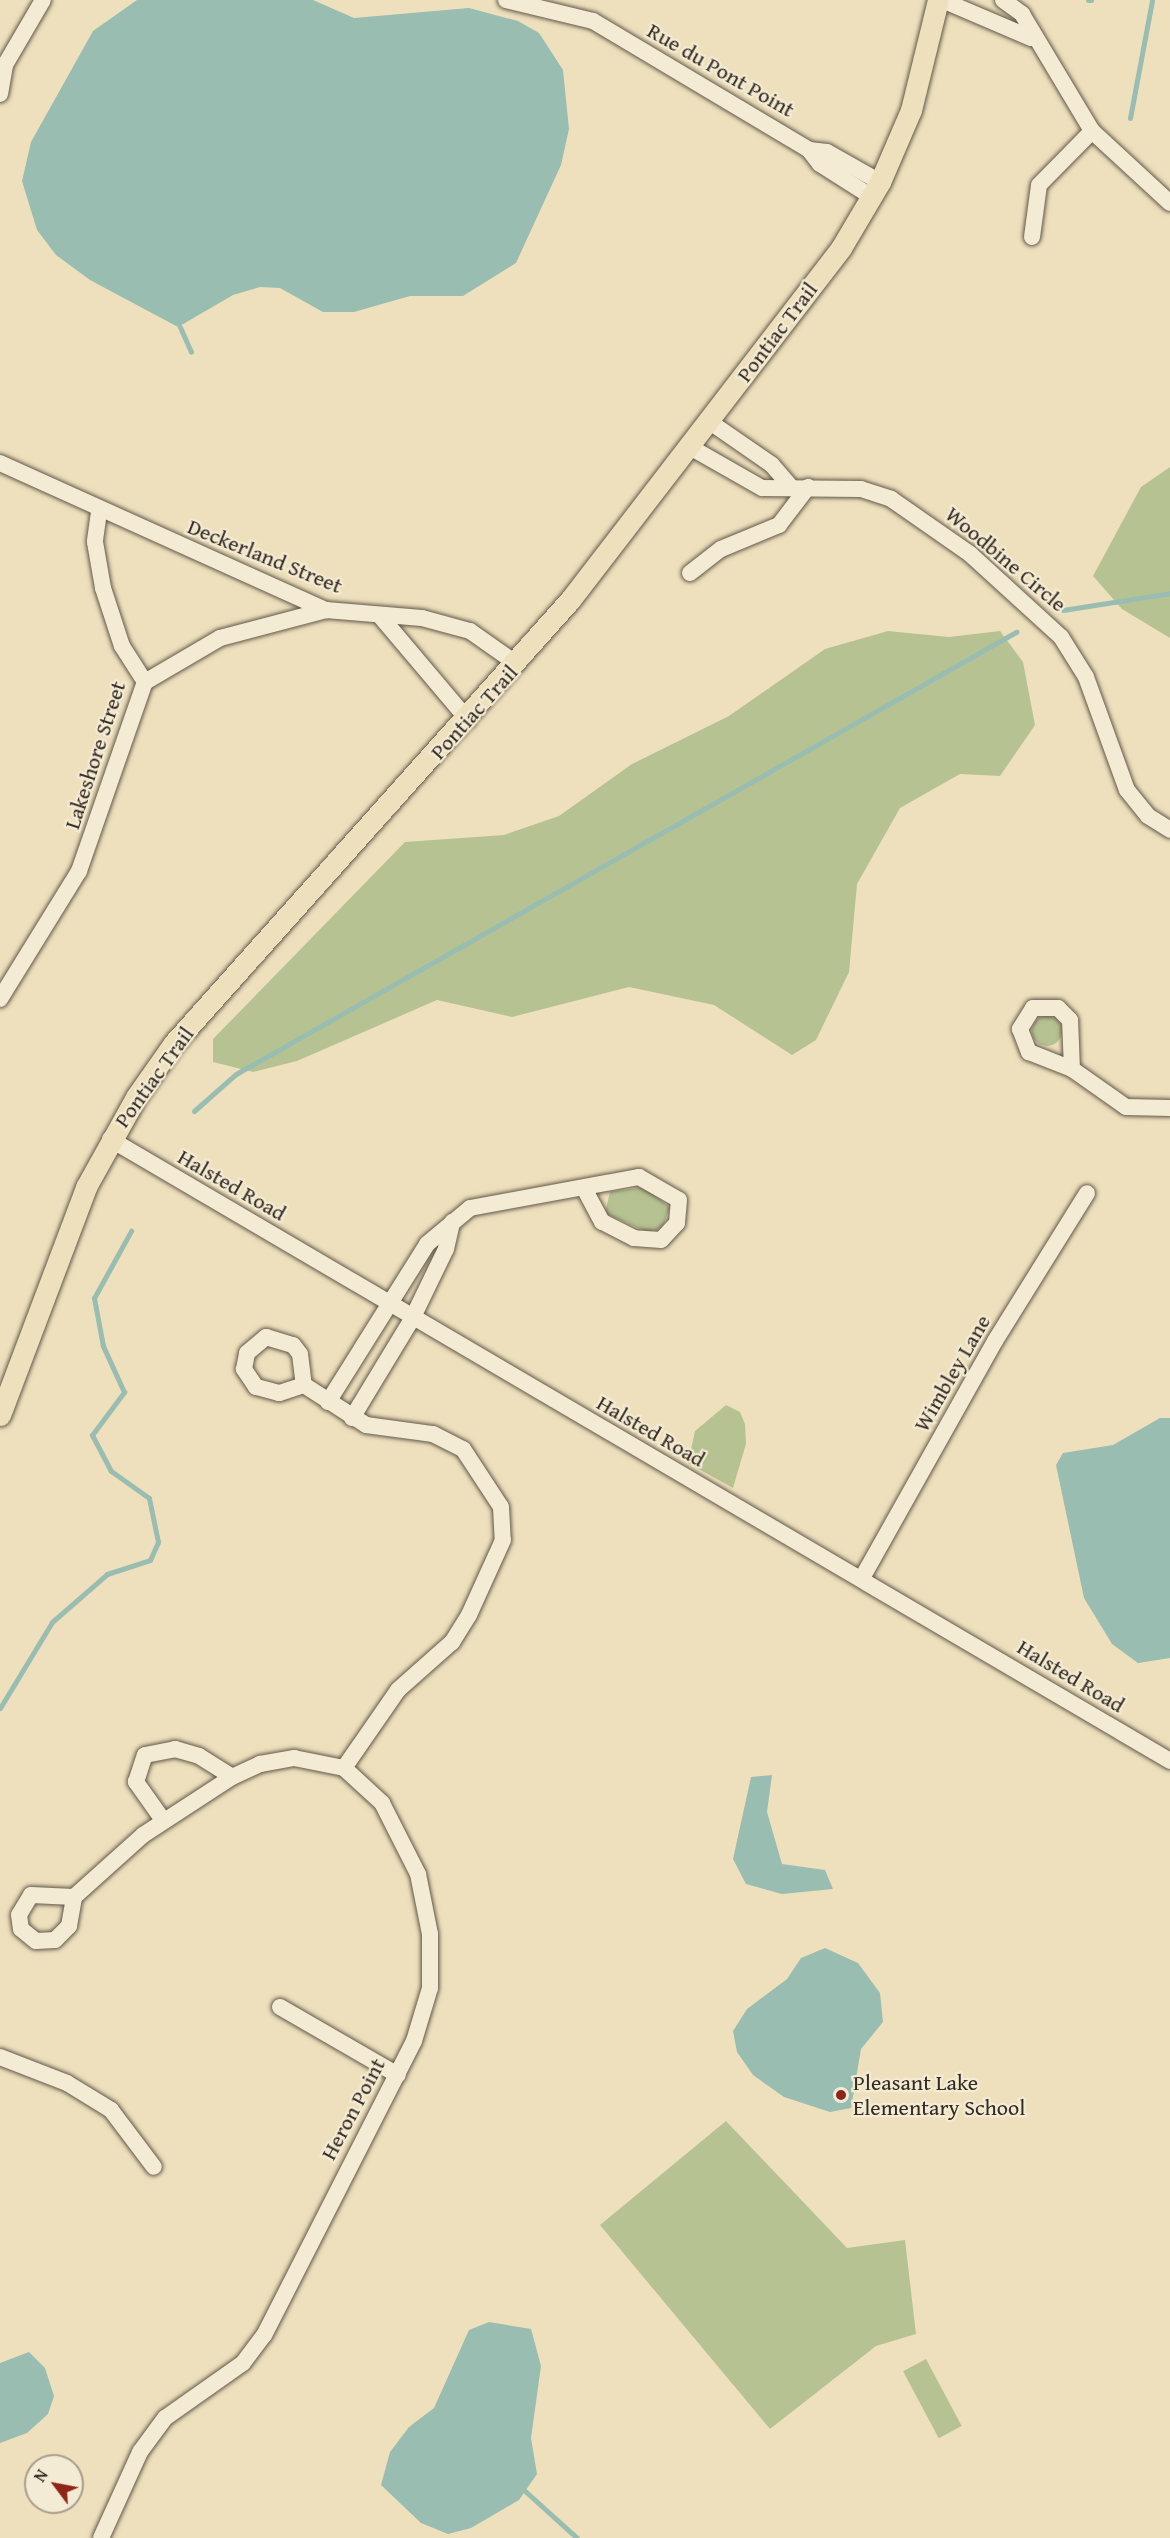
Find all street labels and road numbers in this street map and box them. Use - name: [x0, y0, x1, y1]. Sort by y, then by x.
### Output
- street label: Rue du Pont Point: [643, 17, 799, 123]
- street label: Pontiac Trail: [731, 277, 823, 387]
- street label: Woodbine Circle: [940, 501, 1072, 617]
- street label: Deckerland Street: [184, 513, 346, 599]
- street label: Pontiac Trail: [425, 659, 523, 765]
- street label: Lakeshore Street: [59, 678, 131, 832]
- street label: Pontiac Trail: [109, 1021, 199, 1133]
- street label: Halsted Road: [173, 1143, 291, 1227]
- street label: Wimbley Lane: [908, 1310, 996, 1436]
- street label: Halsted Road: [592, 1389, 710, 1473]
- street label: Halsted Road: [1013, 1634, 1129, 1718]
- street label: Heron Point: [315, 2054, 391, 2164]

